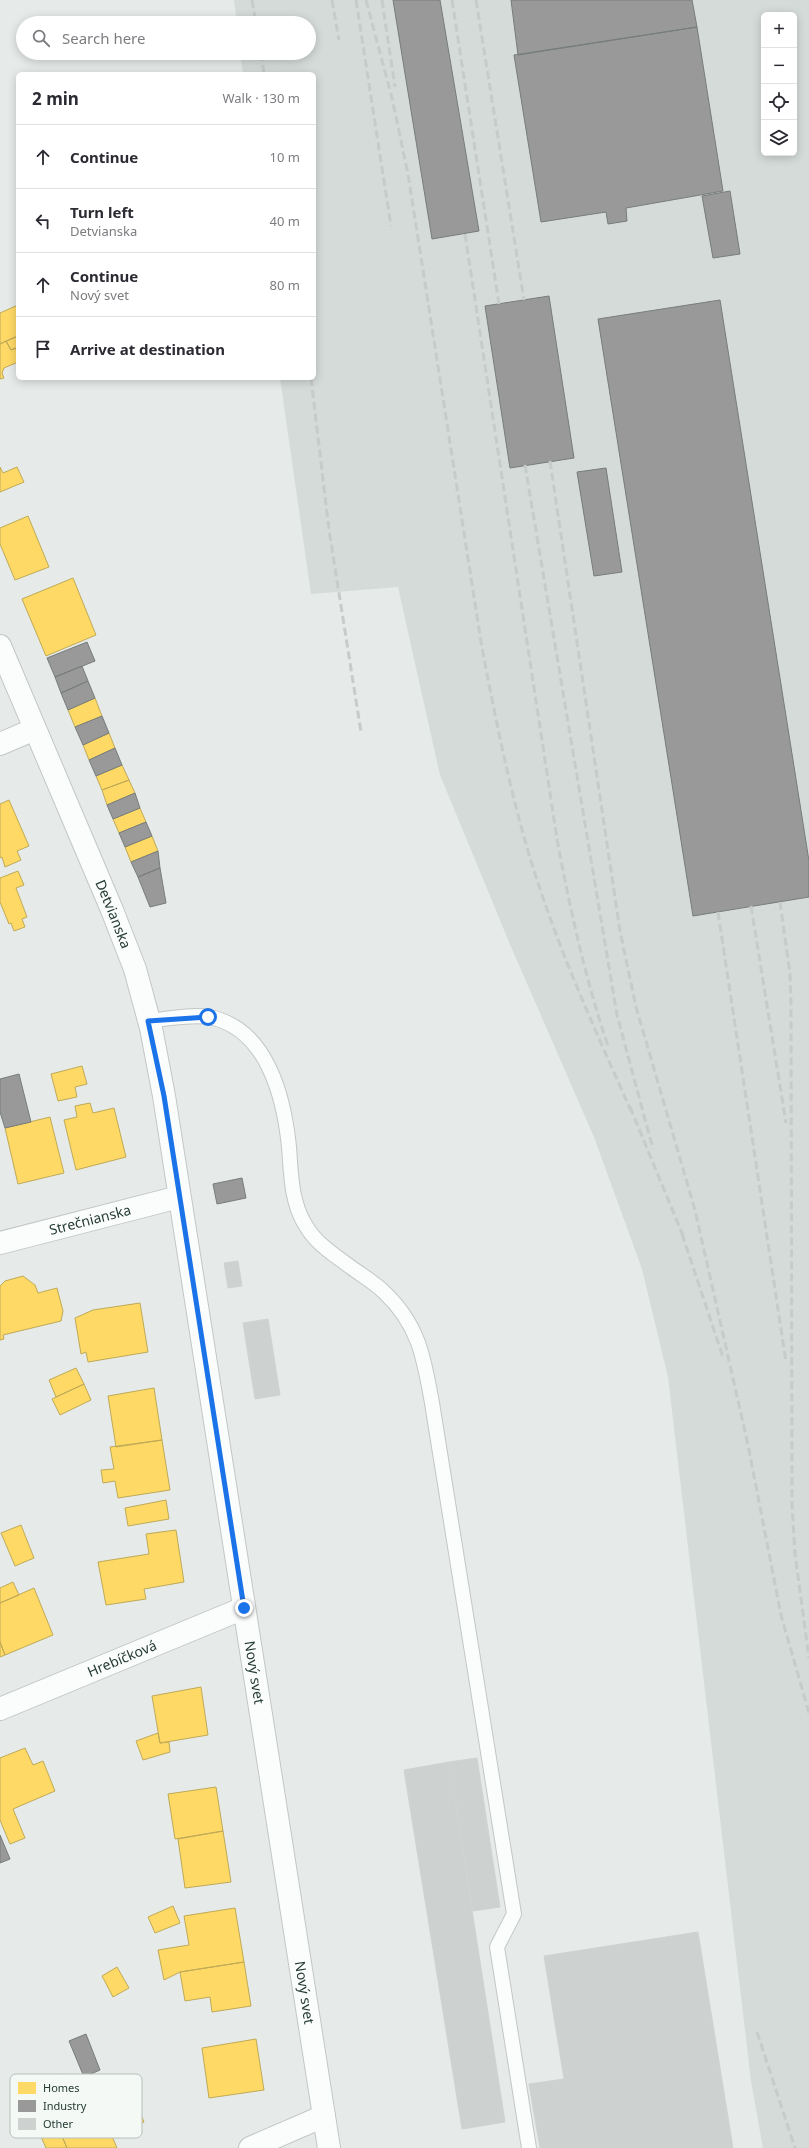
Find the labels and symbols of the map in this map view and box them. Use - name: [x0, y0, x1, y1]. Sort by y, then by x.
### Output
- street label: Detvianska: [91, 877, 136, 951]
- route start: [199, 1008, 217, 1026]
- street label: Strečnianska: [47, 1200, 133, 1239]
- route end: [235, 1599, 253, 1617]
- street label: Hrebíčková: [84, 1635, 159, 1681]
- street label: Nový svet: [241, 1640, 269, 1705]
- street label: Nový svet: [291, 1960, 319, 2025]
- legend: [10, 2074, 142, 2138]
- text: Homes: [43, 2080, 80, 2095]
- text: Industry: [43, 2098, 87, 2113]
- text: Other: [43, 2116, 74, 2131]

